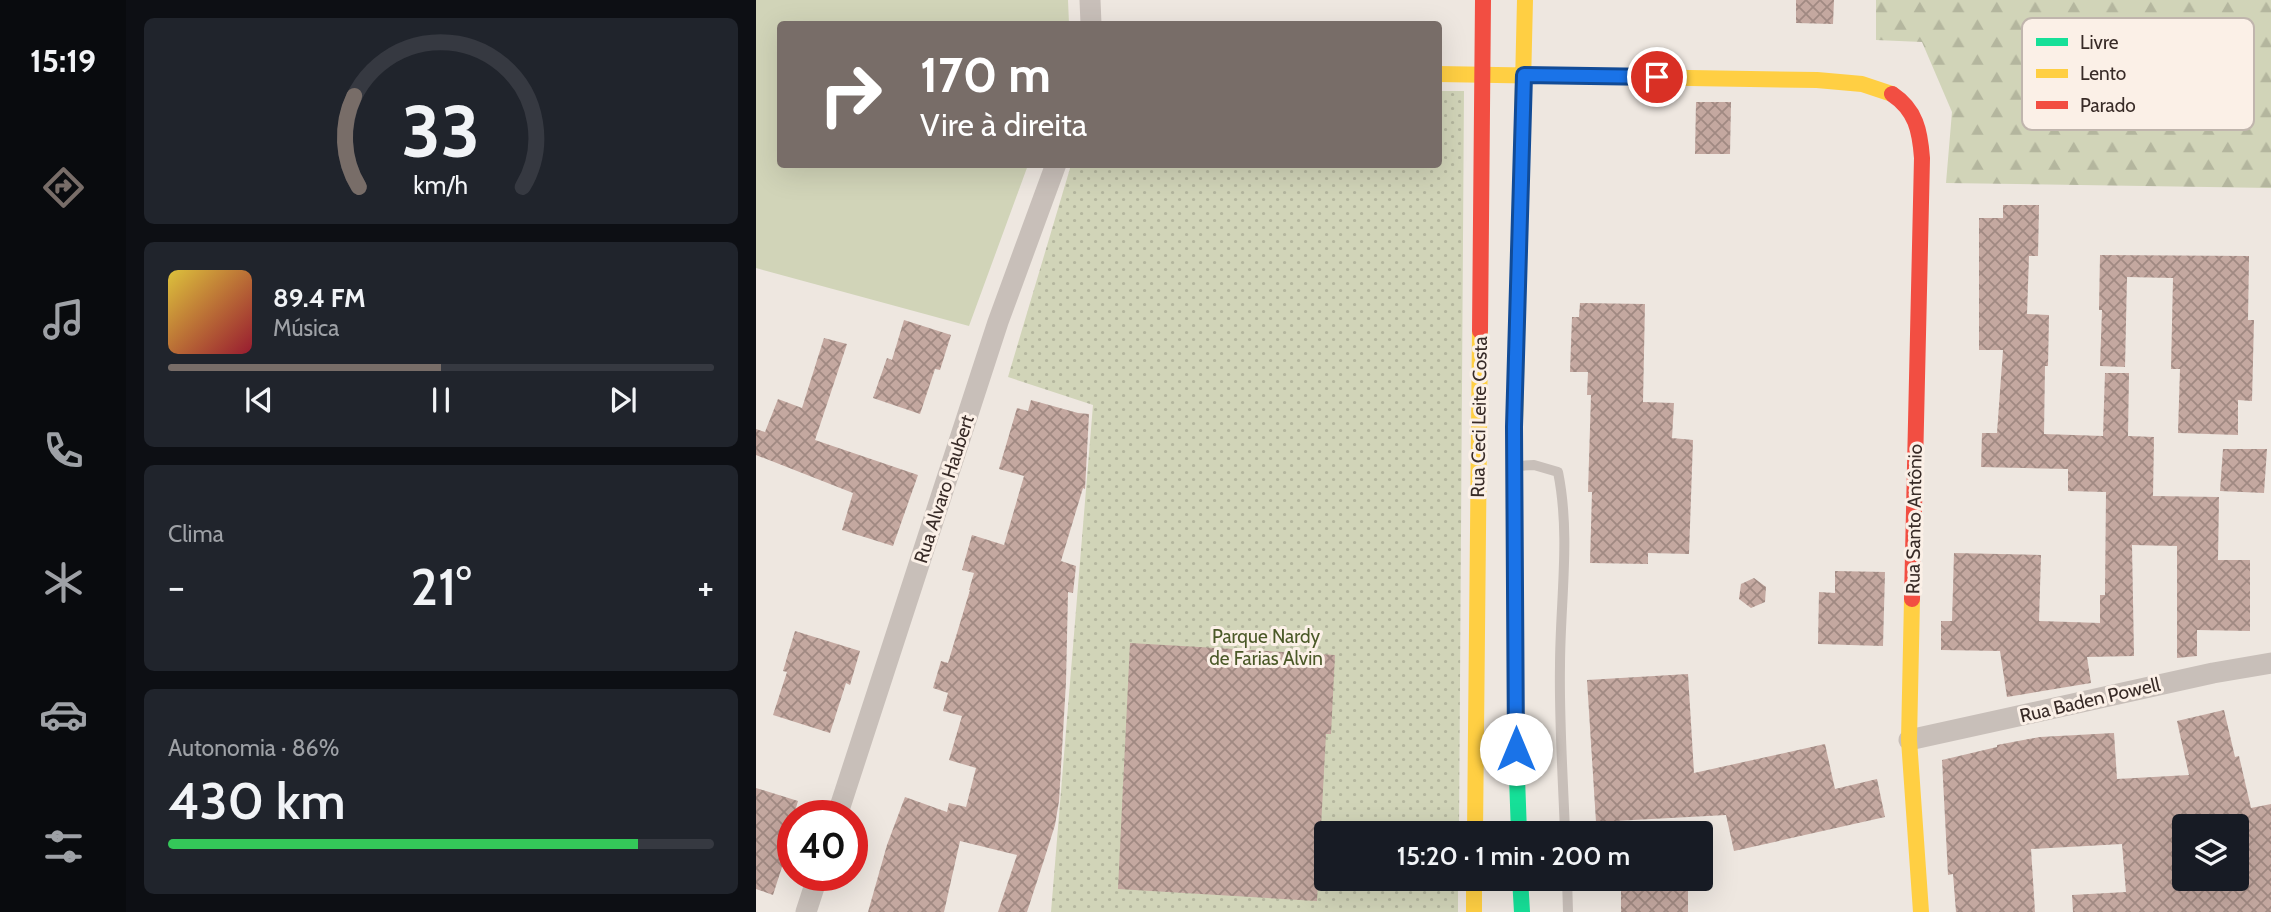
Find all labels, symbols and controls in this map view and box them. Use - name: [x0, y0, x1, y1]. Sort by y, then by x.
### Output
- legend: [2022, 18, 2254, 130]
- text: Livre: [2080, 31, 2119, 54]
- text: 15:19: [30, 41, 96, 80]
- text: 170 m: [920, 45, 1051, 104]
- pin: [1627, 47, 1687, 107]
- icon: right: [805, 49, 896, 140]
- icon: arrive: [1638, 58, 1676, 96]
- text: Lento: [2080, 62, 2126, 85]
- text: 33: [402, 87, 480, 175]
- text: Parado: [2080, 94, 2136, 117]
- text: Vire à direita: [920, 105, 1087, 144]
- icon: directions: [39, 163, 88, 212]
- text: km/h: [414, 170, 468, 200]
- text: 89.4 FM: [273, 282, 366, 314]
- icon: music: [39, 295, 88, 344]
- text: Música: [273, 314, 339, 342]
- street label: Rua Ceci Leite Costa: [1466, 336, 1492, 498]
- icon: previous: [240, 381, 278, 419]
- icon: pause: [422, 381, 460, 419]
- icon: next: [604, 381, 642, 419]
- street label: Rua Alvaro Haubert: [909, 412, 979, 566]
- icon: phone: [39, 426, 88, 475]
- street label: Rua Santo Antônio: [1901, 444, 1927, 594]
- text: Clima: [168, 520, 224, 548]
- text: 21°: [411, 555, 471, 618]
- icon: climate: [39, 558, 88, 607]
- text: −: [168, 563, 185, 610]
- text: +: [697, 563, 714, 610]
- park label: Parque Nardy de Farias Alvin: [1209, 625, 1323, 670]
- street label: Rua Baden Powell: [2017, 673, 2163, 727]
- icon: car: [39, 690, 88, 739]
- position arrow: [1479, 712, 1553, 786]
- text: Autonomia · 86%: [168, 734, 339, 762]
- text: 430 km: [168, 769, 346, 832]
- speed limit sign: 40: [777, 800, 868, 891]
- map controls: [2172, 814, 2249, 891]
- button: layers: [2172, 814, 2249, 891]
- icon: filters: [39, 822, 88, 871]
- text: 15:20 · 1 min · 200 m: [1397, 840, 1630, 872]

